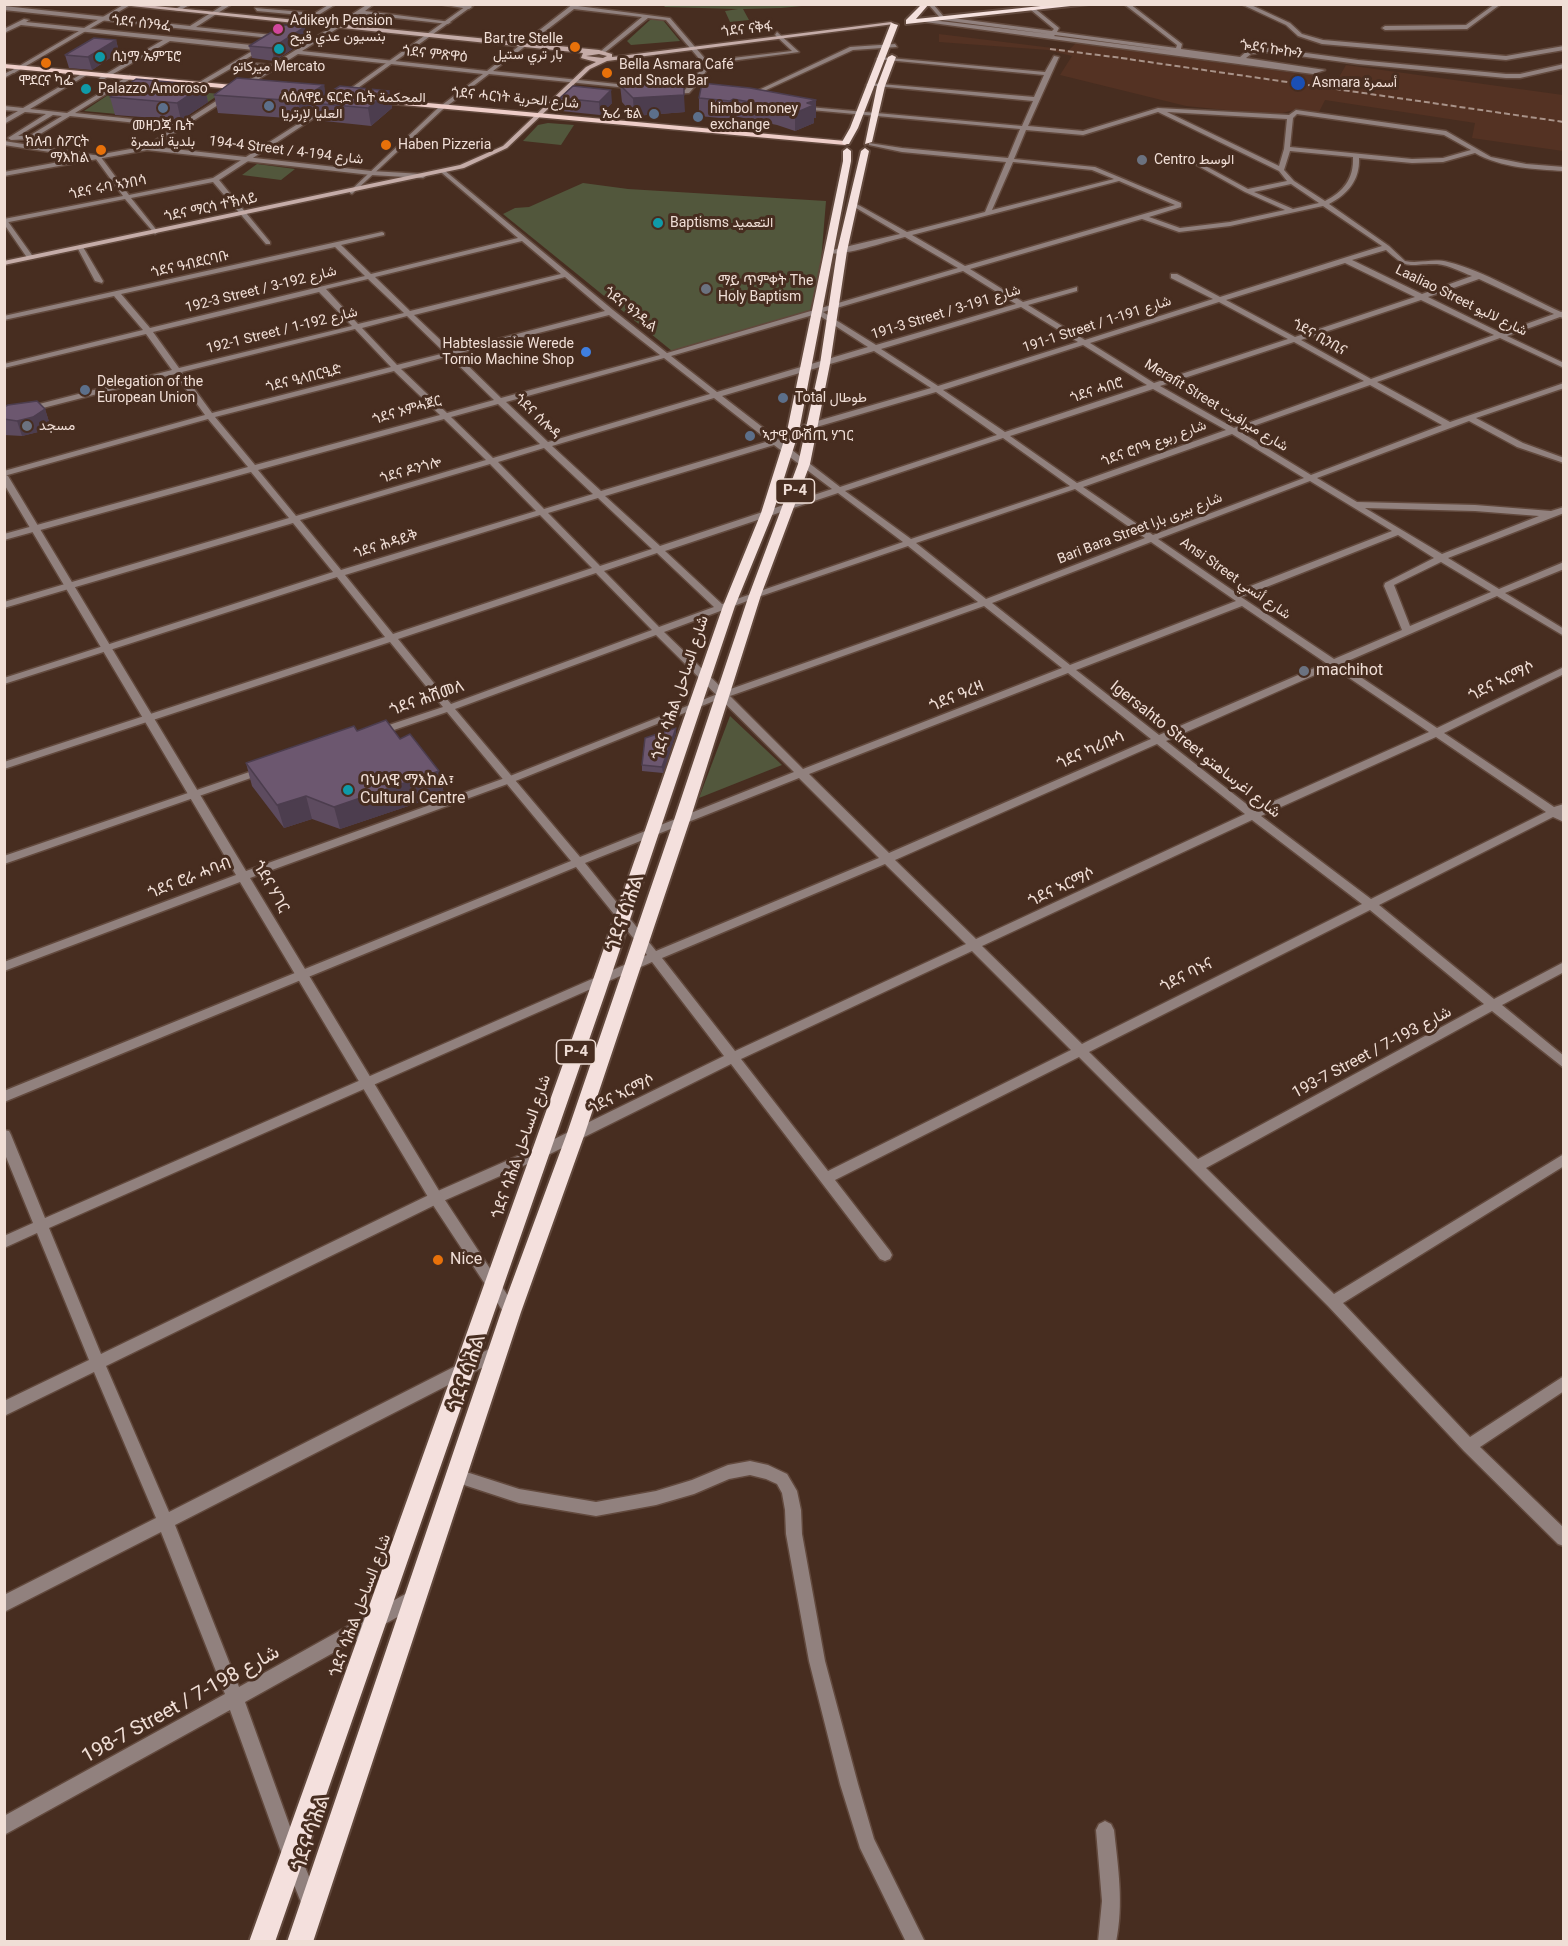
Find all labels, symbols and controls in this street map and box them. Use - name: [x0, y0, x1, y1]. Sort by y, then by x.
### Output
- street label: ጎደና ሰንዓፈ: [111, 13, 171, 35]
- place label: Adikeyh Pension بنسيون عدي قيح: [290, 13, 393, 46]
- street label: ጎደና ናቅፋ: [720, 19, 774, 41]
- marker: Adikeyh Pension بنسيون عدي قيح: [271, 22, 285, 36]
- place label: Bar tre Stelle بار تري ستيل: [484, 31, 563, 63]
- street label: ጐደና ኰኰን: [1239, 37, 1303, 63]
- marker: Bar tre Stelle بار تري ستيل: [568, 40, 582, 54]
- marker: ميركاتو Mercato: [272, 42, 286, 56]
- street label: ጎደና ምጽዋዕ: [402, 43, 468, 67]
- place label: ሲነማ ኤምፔሮ: [112, 49, 181, 65]
- marker: ሲነማ ኤምፔሮ: [93, 50, 107, 64]
- marker: ሞደርና ካፌ: [39, 56, 53, 70]
- place label: Bella Asmara Café and Snack Bar: [619, 57, 734, 90]
- place label: ميركاتو Mercato: [233, 59, 325, 75]
- marker: Bella Asmara Café and Snack Bar: [600, 66, 614, 80]
- place label: ሞደርና ካፌ: [18, 73, 74, 89]
- marker: Asmara أسمرة: [1289, 74, 1307, 92]
- place label: Asmara أسمرة: [1312, 75, 1397, 91]
- place label: Palazzo Amoroso: [98, 81, 208, 97]
- marker: Palazzo Amoroso: [79, 82, 93, 96]
- street label: ጎደና ሓርነት شارع الحرية: [451, 85, 579, 113]
- place label: ላዕለዋይ ፍርድ ቤት المحكمة العليا لإرتريا: [281, 90, 426, 122]
- marker: ላዕለዋይ ፍርድ ቤት المحكمة العليا لإرتريا: [262, 99, 276, 113]
- marker: መዘጋጃ ቤት بلدية أسمرة: [156, 101, 170, 115]
- place label: himbol money exchange: [710, 101, 798, 134]
- place label: ኤሪ ቴል: [602, 106, 642, 122]
- marker: ኤሪ ቴል: [647, 107, 661, 121]
- marker: himbol money exchange: [691, 110, 705, 124]
- place label: መዘጋጃ ቤት بلدية أسمرة: [131, 118, 195, 150]
- street label: 194-4 Street / شارع 194-4: [208, 133, 364, 169]
- place label: ክለብ ስፖርት ማእከል: [25, 134, 89, 166]
- place label: Haben Pizzeria: [398, 137, 491, 153]
- marker: Haben Pizzeria: [379, 138, 393, 152]
- marker: ክለብ ስፖርት ማእከል: [94, 143, 108, 157]
- place label: Centro الوسط: [1154, 152, 1234, 168]
- marker: Centro الوسط: [1135, 153, 1149, 167]
- street label: ጎደና ሩባ ኣንበሳ: [68, 172, 148, 204]
- street label: ጎደና ማርሳ ተኽላይ: [163, 190, 259, 226]
- place label: Baptisms التعميد: [670, 215, 773, 231]
- marker: Baptisms التعميد: [651, 216, 665, 230]
- street label: ጎደና ዓብደርባቡ: [149, 248, 231, 282]
- street label: Laaliao Street شارع لاليو: [1392, 262, 1530, 340]
- street label: 192-3 Street / شارع 192-3: [184, 263, 338, 317]
- place label: ማይ ጥምቀት The Holy Baptism: [718, 273, 813, 306]
- marker: ማይ ጥምቀት The Holy Baptism: [699, 282, 713, 296]
- street label: 191-3 Street / شارع 191-3: [869, 282, 1023, 344]
- street label: ጎደና ዓንዲል: [600, 284, 660, 336]
- street label: 191-1 Street / شارع 191-1: [1020, 293, 1174, 357]
- street label: 192-1 Street / شارع 192-1: [205, 304, 359, 358]
- street label: ጎደና ቢንቢና: [1289, 316, 1349, 360]
- place label: Habteslassie Werede Tornio Machine Shop: [442, 336, 574, 368]
- marker: Habteslassie Werede Tornio Machine Shop: [579, 345, 593, 359]
- street label: Merafit Street شارع ميرافيت: [1141, 356, 1291, 456]
- street label: ጎደና ዒላበርዒድ: [264, 361, 344, 397]
- place label: Delegation of the European Union: [97, 374, 203, 406]
- street label: ጎደና ሓበሮ: [1068, 375, 1126, 407]
- marker: Delegation of the European Union: [78, 383, 92, 397]
- place label: Total طوطال: [795, 390, 867, 406]
- street label: ጎደና ሰሎዳ: [510, 391, 564, 443]
- marker: Total طوطال: [776, 391, 790, 405]
- street label: ጎደና ኦምሓጀር: [371, 393, 443, 429]
- street label: ጎደና ሮቦዓ شارع ربوع: [1099, 417, 1209, 471]
- place label: مسجد: [39, 418, 75, 434]
- marker: مسجد: [20, 419, 34, 433]
- place label: ኣታዊ ውሽጢ ሃገር: [762, 428, 854, 444]
- marker: ኣታዊ ውሽጢ ሃገር: [743, 429, 757, 443]
- street label: ጎደና ዶንጎሎ: [378, 454, 444, 488]
- road number: P-4: [776, 479, 814, 503]
- street label: Bari Bara Street شارع بيرى بارا: [1055, 490, 1225, 568]
- street label: ጎደና ሕዳይቅ: [352, 527, 420, 563]
- street label: Ansi Street شارع أنسي: [1176, 535, 1294, 623]
- street label: ጎደና ሳሕል شارع الساحل: [649, 613, 713, 763]
- street label: ጎደና ኣርማሶ: [1466, 658, 1538, 706]
- place label: machihot: [1316, 661, 1383, 681]
- marker: machihot: [1297, 664, 1311, 678]
- street label: ጎደና ሕሽመለ: [387, 677, 467, 721]
- street label: ጎደና ዓረዛ: [927, 677, 987, 717]
- street label: Igersahto Street شارع اغرساهتو: [1106, 677, 1284, 823]
- street label: ጎደና ካሪቡሳ: [1054, 728, 1128, 774]
- place label: ባህላዊ ማእከል፣ Cultural Centre: [360, 771, 466, 809]
- marker: ባህላዊ ማእከል፣ Cultural Centre: [341, 783, 355, 797]
- street label: ጎደና ሮራ ሓባብ: [146, 854, 234, 904]
- street label: ጎደና ሃገር: [248, 858, 292, 916]
- street label: ጎደና ኣርማሶ: [1026, 864, 1098, 912]
- street label: ጎደና ሳሕል: [602, 872, 650, 954]
- street label: ጎደና ባኑና: [1157, 955, 1217, 997]
- street label: 193-7 Street / شارع 193-7: [1289, 1003, 1455, 1103]
- road number: P-4: [556, 1040, 596, 1064]
- street label: ጎደና ኣርማሶ: [586, 1071, 658, 1119]
- street label: ጎደና ሳሕል شارع الساحل: [488, 1072, 556, 1222]
- place label: Nice: [450, 1250, 482, 1270]
- marker: Nice: [431, 1253, 445, 1267]
- street label: ጎደና ሳሕል: [444, 1332, 492, 1414]
- street label: ጎደና ሳሕል شارع الساحل: [326, 1532, 396, 1680]
- street label: 198-7 Street / شارع 198-7: [78, 1641, 284, 1769]
- street label: ጎደና ሳሕል: [288, 1792, 336, 1874]

